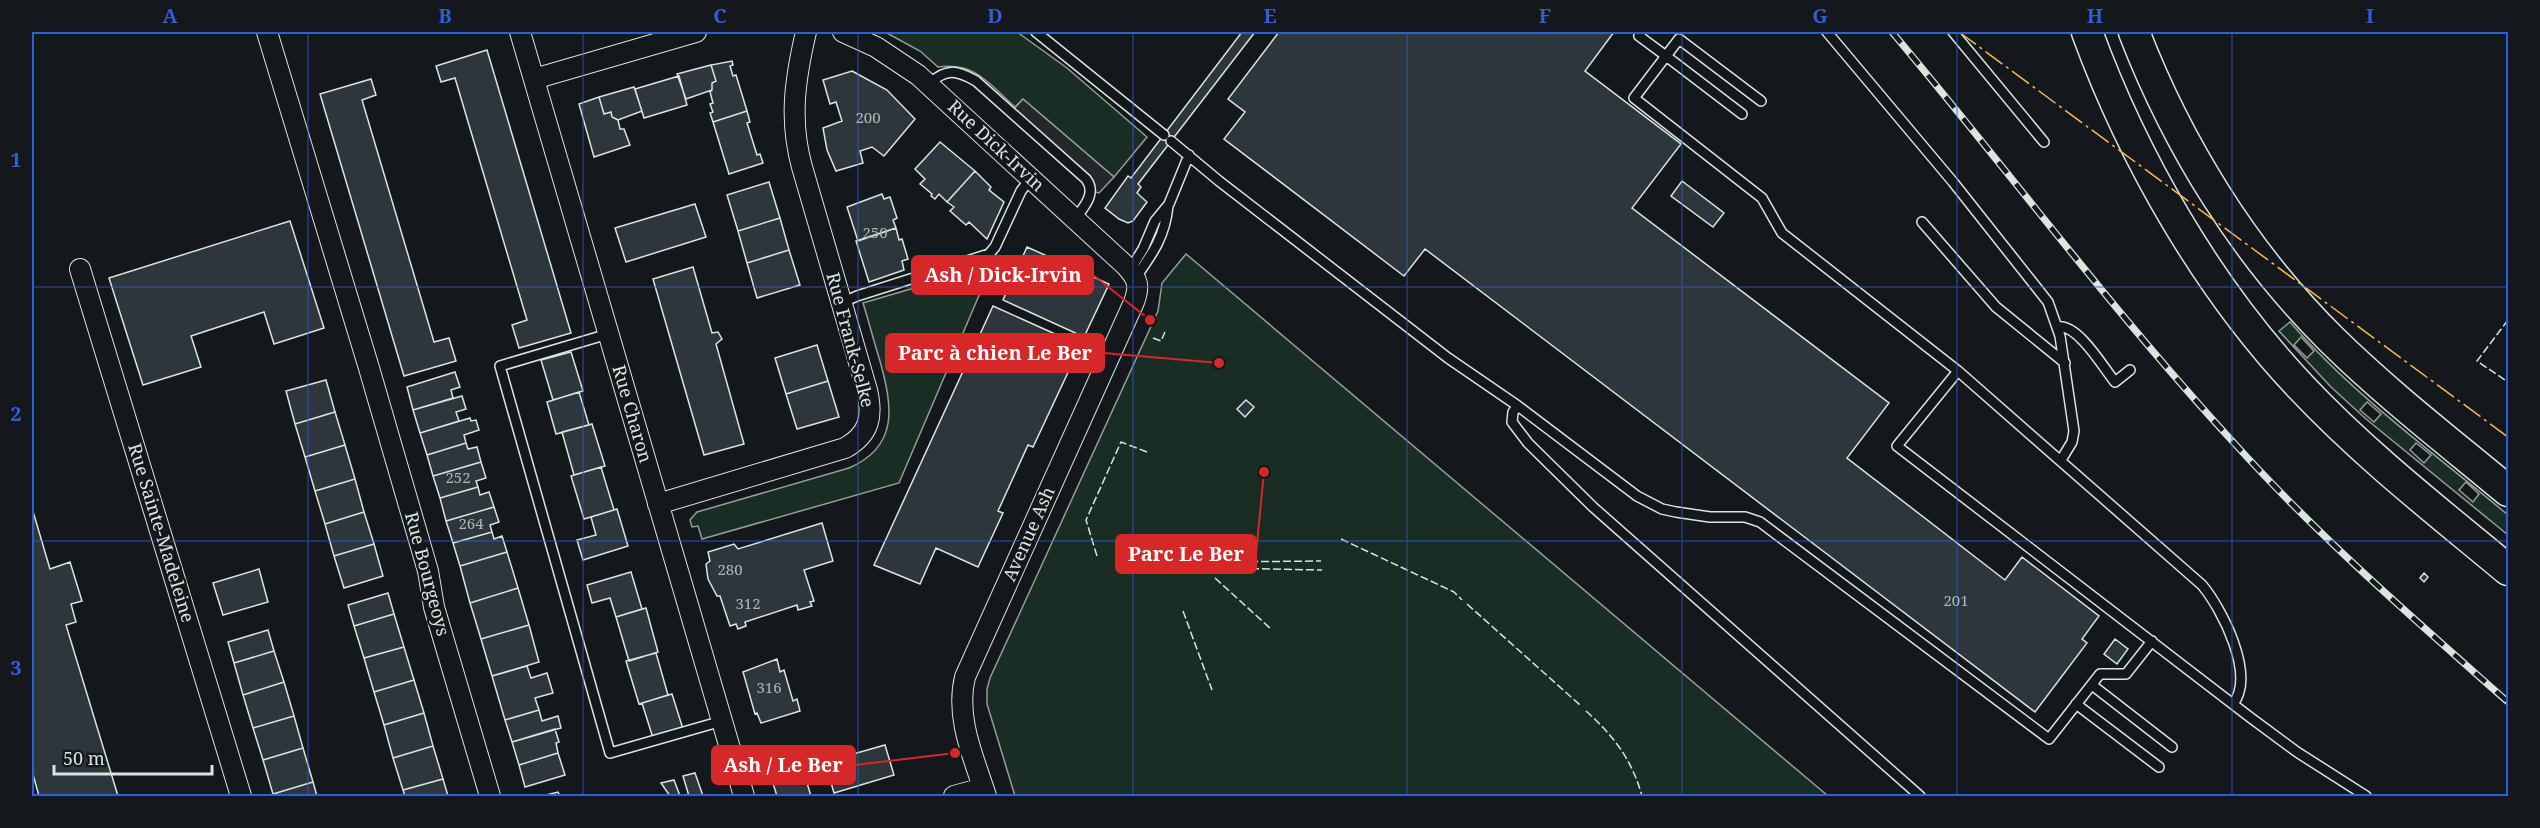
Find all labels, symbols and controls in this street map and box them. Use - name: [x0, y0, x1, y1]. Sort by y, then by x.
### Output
- text: A: [162, 2, 178, 29]
- text: B: [438, 2, 452, 29]
- text: C: [713, 2, 727, 29]
- text: D: [987, 2, 1003, 29]
- text: E: [1263, 2, 1277, 29]
- text: F: [1539, 2, 1551, 29]
- text: G: [1812, 2, 1828, 29]
- text: H: [2087, 2, 2103, 29]
- text: I: [2366, 2, 2374, 29]
- street label: Rue Dick-Irvin: [943, 94, 1051, 197]
- house number: 200: [855, 107, 881, 127]
- text: 1: [10, 146, 22, 173]
- house number: 250: [862, 222, 888, 242]
- callout: Ash / Dick-Irvin: [912, 256, 1093, 294]
- text: Ash / Dick-Irvin: [924, 261, 1082, 288]
- street label: Rue Frank-Selke: [821, 270, 881, 410]
- callout: Parc à chien Le Ber: [886, 334, 1104, 372]
- text: Parc à chien Le Ber: [898, 339, 1093, 366]
- street label: Rue Charon: [608, 362, 658, 466]
- text: 2: [10, 400, 22, 427]
- street label: Rue Sainte-Madeleine: [123, 440, 201, 625]
- house number: 252: [445, 467, 471, 487]
- street label: Avenue Ash: [997, 482, 1060, 585]
- street label: Rue Bourgeoys: [400, 509, 456, 638]
- house number: 264: [458, 513, 484, 533]
- callout: Parc Le Ber: [1116, 535, 1256, 573]
- text: Parc Le Ber: [1128, 540, 1245, 567]
- house number: 280: [717, 559, 743, 579]
- house number: 201: [1943, 590, 1969, 610]
- house number: 312: [735, 593, 761, 613]
- text: 3: [10, 654, 22, 681]
- house number: 316: [756, 677, 782, 697]
- scale bar: [54, 738, 212, 776]
- text: 50 m: [63, 746, 105, 770]
- callout: Ash / Le Ber: [712, 746, 855, 784]
- text: Ash / Le Ber: [723, 751, 843, 778]

